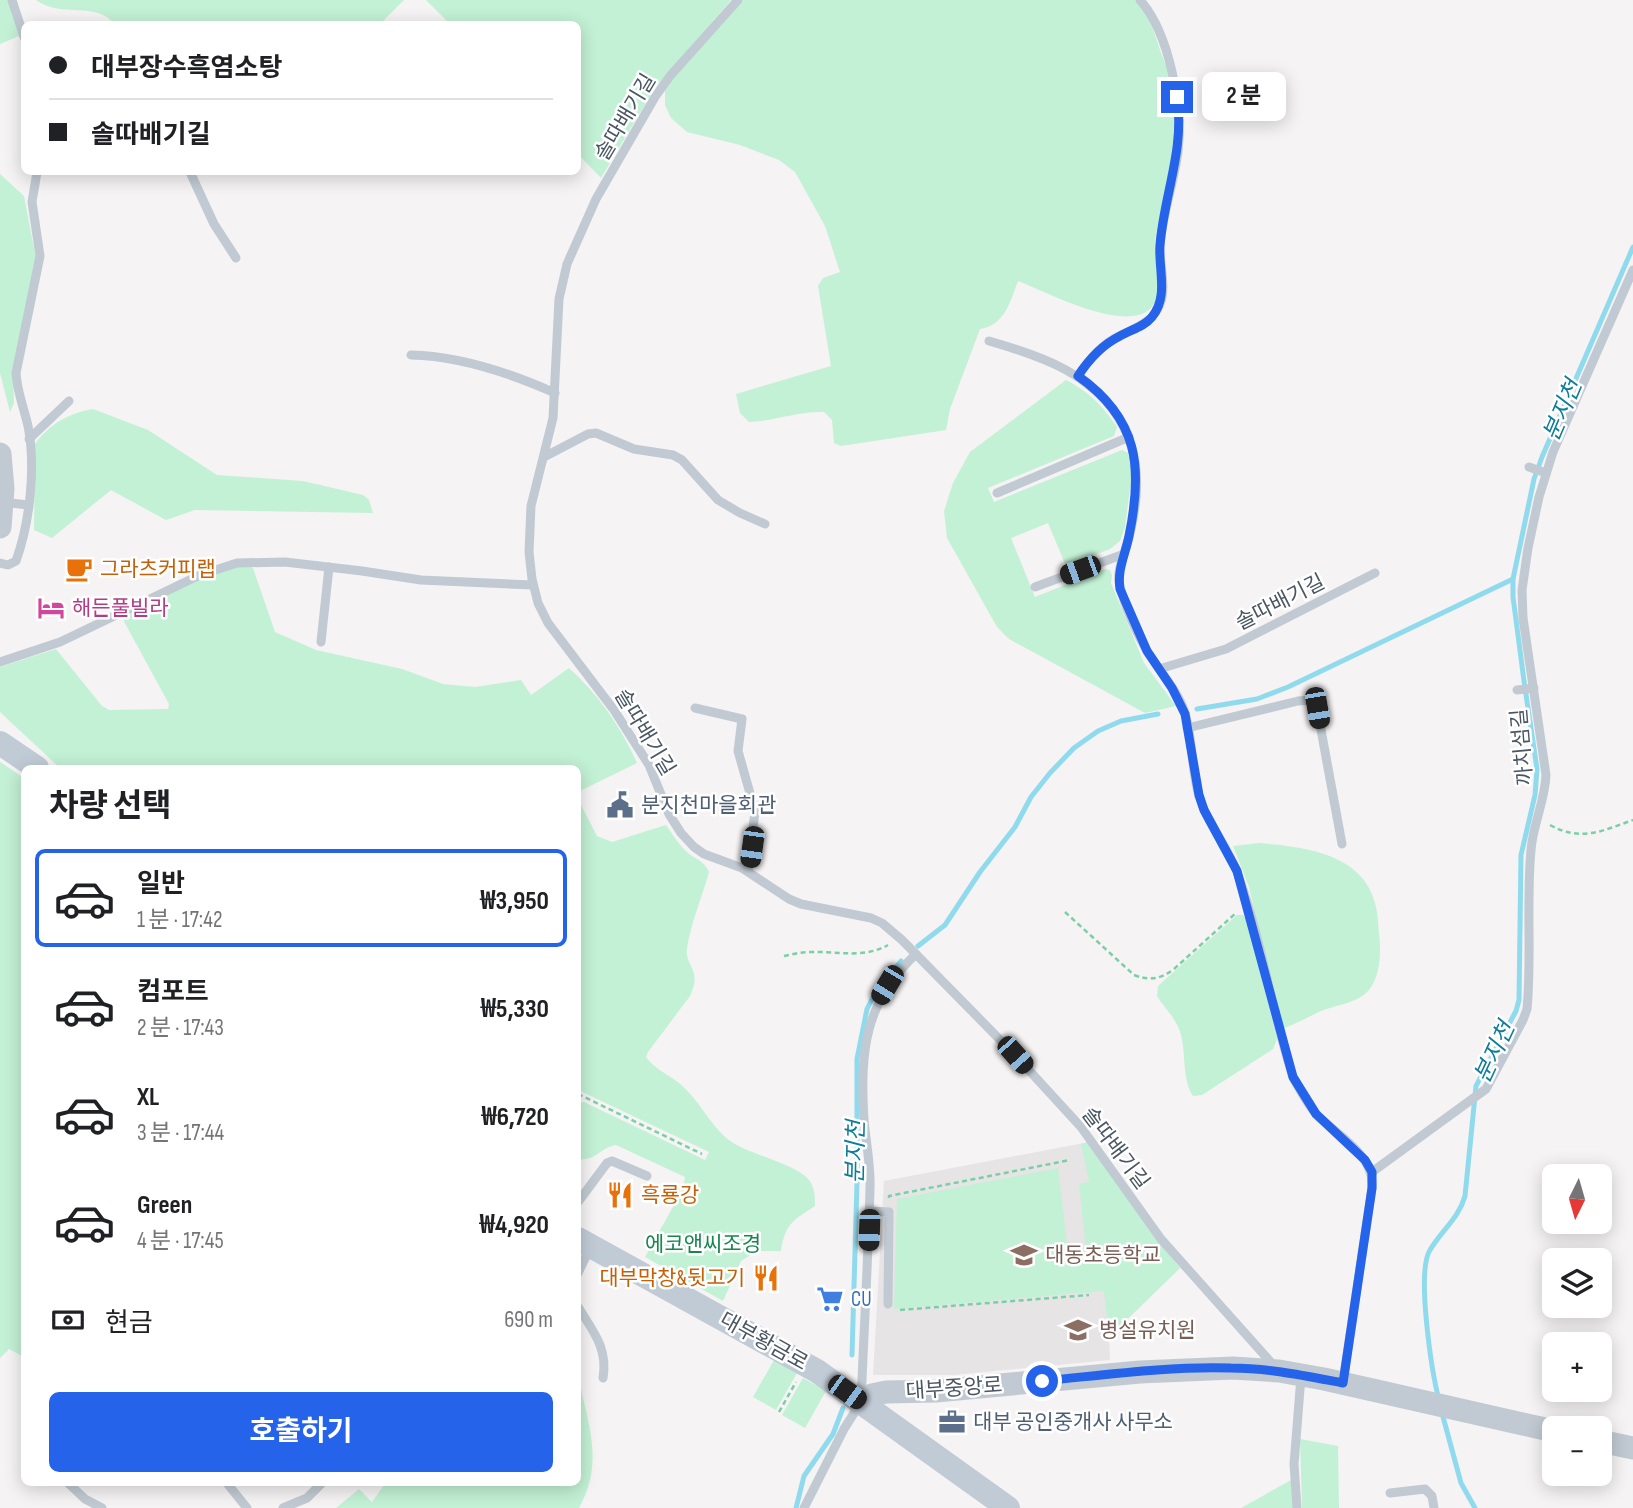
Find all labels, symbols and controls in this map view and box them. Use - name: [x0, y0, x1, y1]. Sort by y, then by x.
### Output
- text: 대부장수흑염소탕: [91, 53, 282, 84]
- street label: 솔따배기길: [590, 69, 661, 165]
- callout: 2 분: [1202, 72, 1286, 122]
- route end: [1161, 81, 1193, 113]
- text: 2 분: [1227, 82, 1261, 110]
- text: 솔따배기길: [91, 120, 211, 151]
- water label: 분지천: [1538, 373, 1589, 445]
- car: [1057, 553, 1104, 587]
- cafe icon: 그라츠커피랩: [64, 554, 94, 584]
- place label: 그라츠커피랩: [100, 557, 216, 582]
- street label: 솔따배기길: [1232, 569, 1329, 636]
- hotel icon: 해든풀빌라: [36, 593, 66, 623]
- place label: 해든풀빌라: [72, 596, 169, 621]
- street label: 솔따배기길: [609, 684, 680, 780]
- car: [1304, 685, 1331, 731]
- street label: 까치섬길: [1507, 707, 1538, 787]
- text: 차량 선택: [49, 787, 172, 826]
- public building icon: 분지천마을회관: [605, 790, 635, 820]
- place label: 분지천마을회관: [641, 793, 776, 818]
- car: [739, 825, 766, 869]
- icon: car: [53, 867, 116, 930]
- text: 일반: [137, 869, 185, 900]
- text: ₩3,950: [480, 886, 549, 917]
- text: 1 분 · 17:42: [137, 906, 222, 934]
- car: [868, 962, 907, 1008]
- icon: car: [53, 975, 116, 1038]
- text: 컴포트: [137, 977, 209, 1008]
- text: ₩5,330: [481, 994, 549, 1025]
- text: 2 분 · 17:43: [137, 1014, 224, 1042]
- water label: 분지천: [1469, 1015, 1522, 1087]
- car: [994, 1032, 1037, 1078]
- text: XL: [137, 1082, 159, 1113]
- icon: car: [53, 1083, 116, 1146]
- text: ₩6,720: [481, 1102, 549, 1133]
- street label: 솔따배기길: [1077, 1102, 1155, 1194]
- water label: 분지천: [841, 1117, 871, 1184]
- text: 3 분 · 17:44: [137, 1119, 224, 1147]
- north arrow: [1542, 1164, 1612, 1234]
- map controls: [1542, 1164, 1612, 1486]
- restaurant icon: 흑룡강: [605, 1180, 635, 1210]
- place label: 흑룡강: [641, 1183, 699, 1208]
- text: Green: [137, 1190, 192, 1221]
- icon: car: [53, 1191, 116, 1254]
- car: [858, 1209, 881, 1251]
- text: ₩4,920: [480, 1210, 549, 1241]
- text: 4 분 · 17:45: [137, 1227, 224, 1255]
- park label: 에코앤씨조경: [645, 1232, 761, 1257]
- school or university icon: 대동초등학교: [1009, 1240, 1039, 1270]
- place label: 대동초등학교: [1045, 1243, 1161, 1268]
- button: layers: [1542, 1248, 1612, 1318]
- restaurant icon: 대부막창&뒷고기: [751, 1263, 781, 1293]
- place label: 대부막창&뒷고기: [599, 1266, 745, 1291]
- supermarket icon: CU: [815, 1284, 845, 1314]
- place label: CU: [851, 1287, 872, 1312]
- icon: cash: [49, 1301, 87, 1339]
- text: 690 m: [504, 1306, 553, 1334]
- street label: 대부황금로: [715, 1307, 812, 1376]
- text: 현금: [105, 1308, 153, 1339]
- school or university icon: 병설유치원: [1063, 1315, 1093, 1345]
- place label: 병설유치원: [1099, 1318, 1196, 1343]
- button: +: [1542, 1332, 1612, 1402]
- route start: [1026, 1365, 1058, 1397]
- car: [824, 1371, 871, 1413]
- street label: 대부중앙로: [905, 1373, 1003, 1404]
- button: 호출하기: [49, 1392, 553, 1472]
- office icon: 대부 공인중개사 사무소: [937, 1407, 967, 1437]
- place label: 대부 공인중개사 사무소: [973, 1410, 1173, 1435]
- button: −: [1542, 1416, 1612, 1486]

